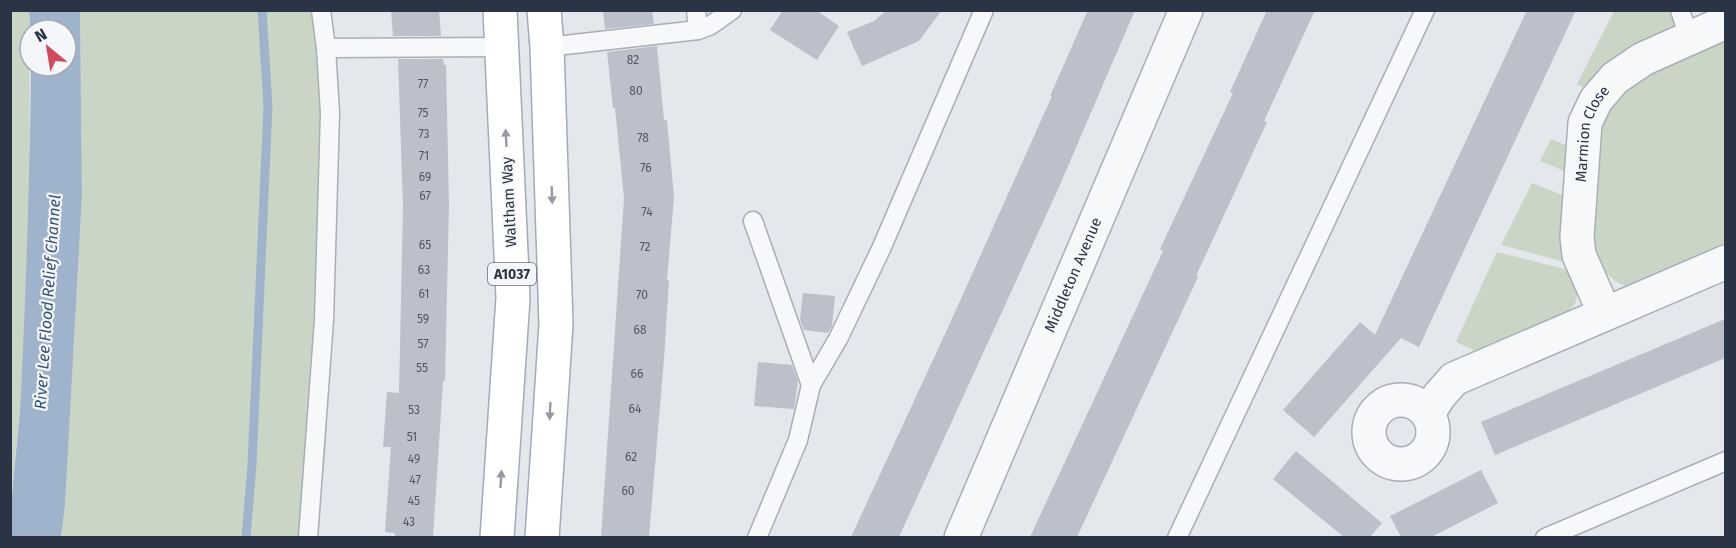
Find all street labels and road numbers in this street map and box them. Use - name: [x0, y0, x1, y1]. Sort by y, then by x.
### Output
- street label: Marmion Close: [1572, 82, 1613, 183]
- street label: Waltham Way: [498, 156, 520, 248]
- street label: Middleton Avenue: [1041, 215, 1106, 335]
- road number: A1037: [488, 263, 536, 285]

